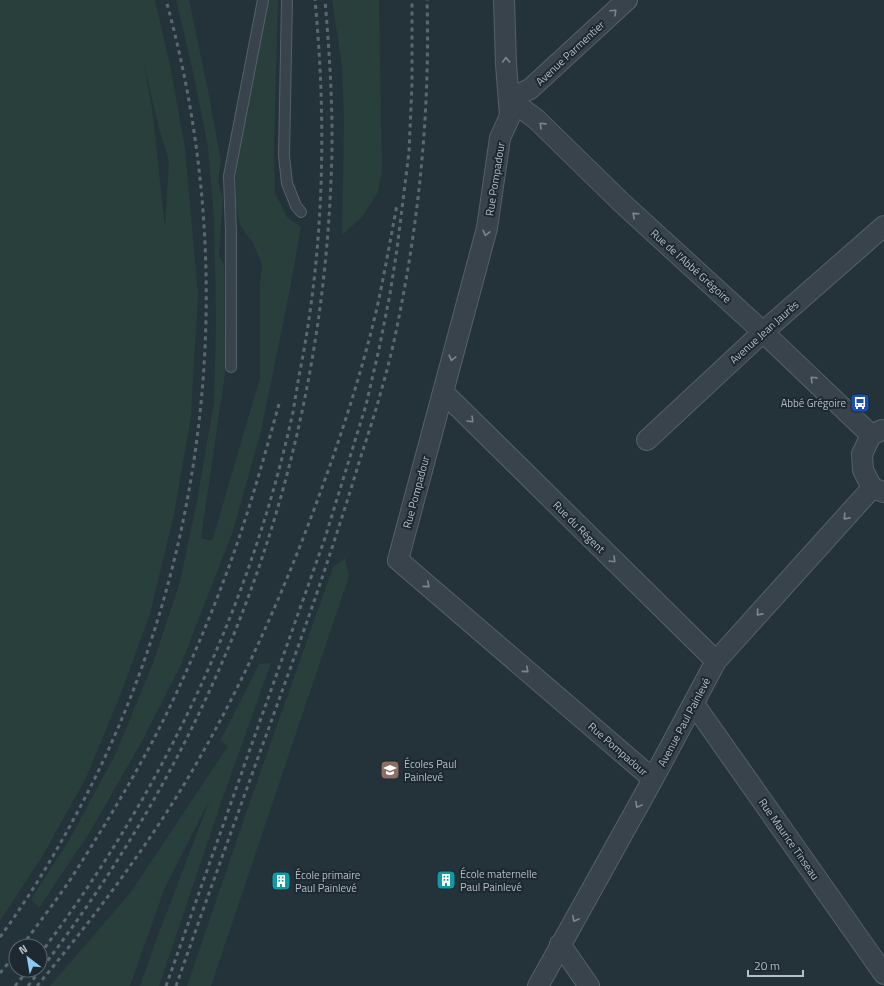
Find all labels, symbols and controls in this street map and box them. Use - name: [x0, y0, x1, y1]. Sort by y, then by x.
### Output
- one-way arrow: [609, 10, 617, 17]
- street label: Avenue Parmentier: [532, 17, 608, 89]
- one-way arrow: [501, 57, 510, 63]
- one-way arrow: [539, 122, 547, 130]
- street label: Rue Pompadour: [481, 141, 509, 217]
- one-way arrow: [632, 212, 640, 220]
- street label: Rue de l'Abbé Grégoire: [647, 225, 735, 307]
- one-way arrow: [482, 229, 491, 236]
- street label: Avenue Jean Jaurès: [726, 297, 802, 367]
- one-way arrow: [448, 354, 457, 361]
- one-way arrow: [810, 376, 818, 384]
- bus stop icon: Abbé Grégoire: [849, 392, 871, 414]
- place label: Abbé Grégoire: [781, 395, 846, 411]
- one-way arrow: [466, 415, 474, 423]
- street label: Rue Pompadour: [399, 454, 433, 530]
- street label: Rue du Régent: [549, 497, 609, 557]
- one-way arrow: [843, 512, 850, 519]
- one-way arrow: [608, 555, 616, 563]
- one-way arrow: [423, 581, 430, 588]
- one-way arrow: [756, 608, 763, 616]
- one-way arrow: [521, 666, 529, 673]
- street label: Avenue Paul Painlevé: [654, 674, 714, 769]
- street label: Rue Pompadour: [585, 718, 652, 780]
- place label: Écoles Paul Painlevé: [404, 756, 457, 785]
- school or university icon: Écoles Paul Painlevé: [379, 759, 401, 781]
- street label: Rue Maurice Tinseau: [755, 795, 823, 883]
- one-way arrow: [636, 801, 643, 808]
- place label: École maternelle Paul Painlevé: [460, 866, 538, 895]
- place label: École primaire Paul Painlevé: [295, 867, 361, 896]
- building icon: École maternelle Paul Painlevé: [435, 869, 457, 891]
- building icon: École primaire Paul Painlevé: [270, 870, 292, 892]
- one-way arrow: [572, 915, 579, 922]
- north arrow: [8, 938, 48, 978]
- text: N: [15, 941, 30, 958]
- scale bar: [748, 952, 803, 978]
- text: 20 m: [754, 956, 780, 975]

